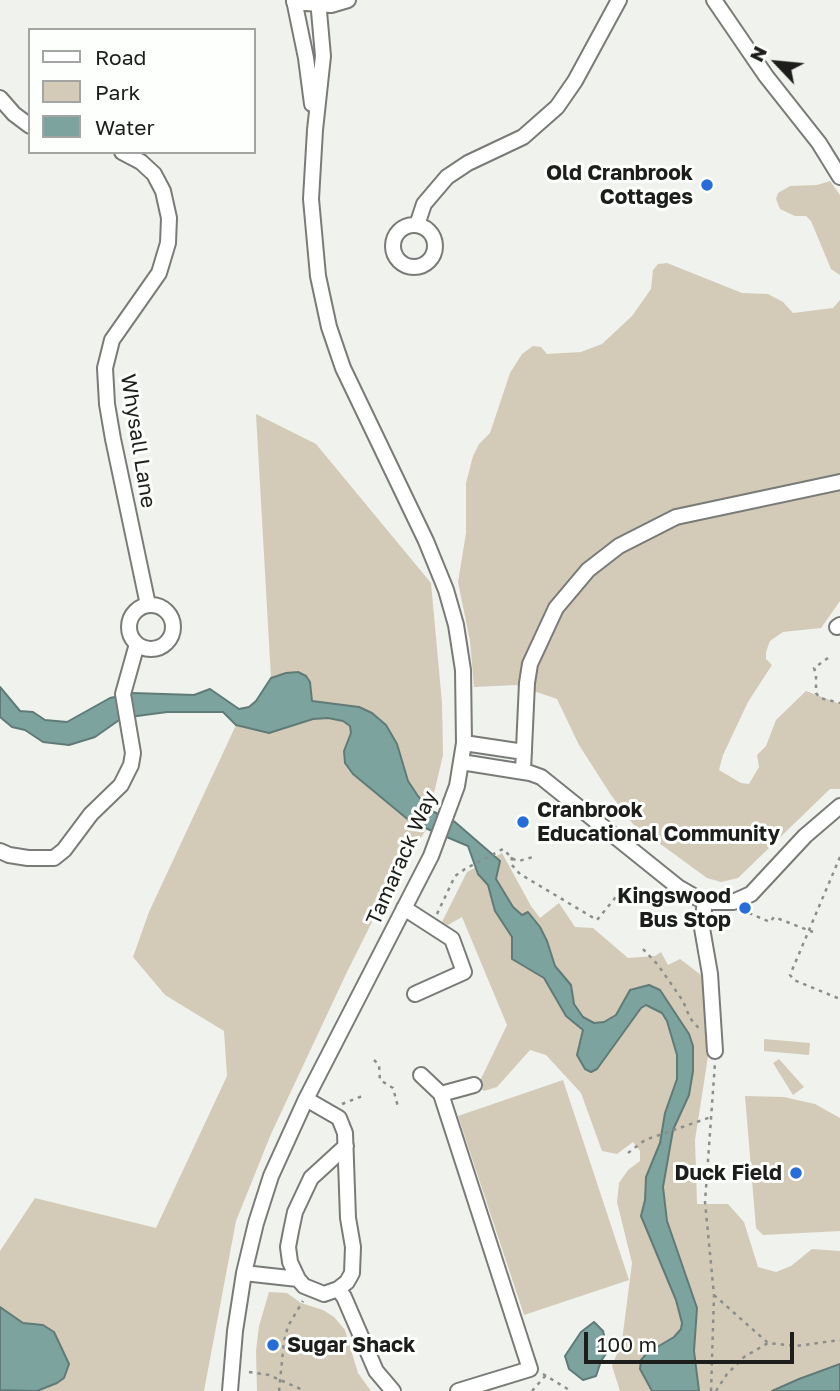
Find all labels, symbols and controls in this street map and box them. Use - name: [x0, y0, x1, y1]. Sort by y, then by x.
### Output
- legend: [28, 28, 256, 154]
- north arrow: [742, 28, 812, 98]
- text: N: [744, 42, 771, 65]
- text: Road: [95, 44, 146, 70]
- text: Park: [95, 79, 140, 105]
- text: Water: [95, 114, 155, 140]
- place label: Old Cranbrook Cottages: [546, 160, 693, 210]
- marker: Old Cranbrook Cottages: [699, 177, 715, 193]
- street label: Whysall Lane: [115, 372, 161, 510]
- street label: Tamarack Way: [361, 787, 443, 929]
- place label: Cranbrook Educational Community: [537, 797, 780, 847]
- marker: Cranbrook Educational Community: [515, 814, 531, 830]
- place label: Kingswood Bus Stop: [617, 883, 731, 933]
- marker: Kingswood Bus Stop: [737, 900, 753, 916]
- place label: Duck Field: [675, 1160, 782, 1186]
- marker: Duck Field: [788, 1165, 804, 1181]
- scale bar: [588, 1318, 798, 1362]
- text: 100 m: [597, 1331, 657, 1357]
- place label: Sugar Shack: [287, 1332, 415, 1358]
- marker: Sugar Shack: [265, 1337, 281, 1353]

